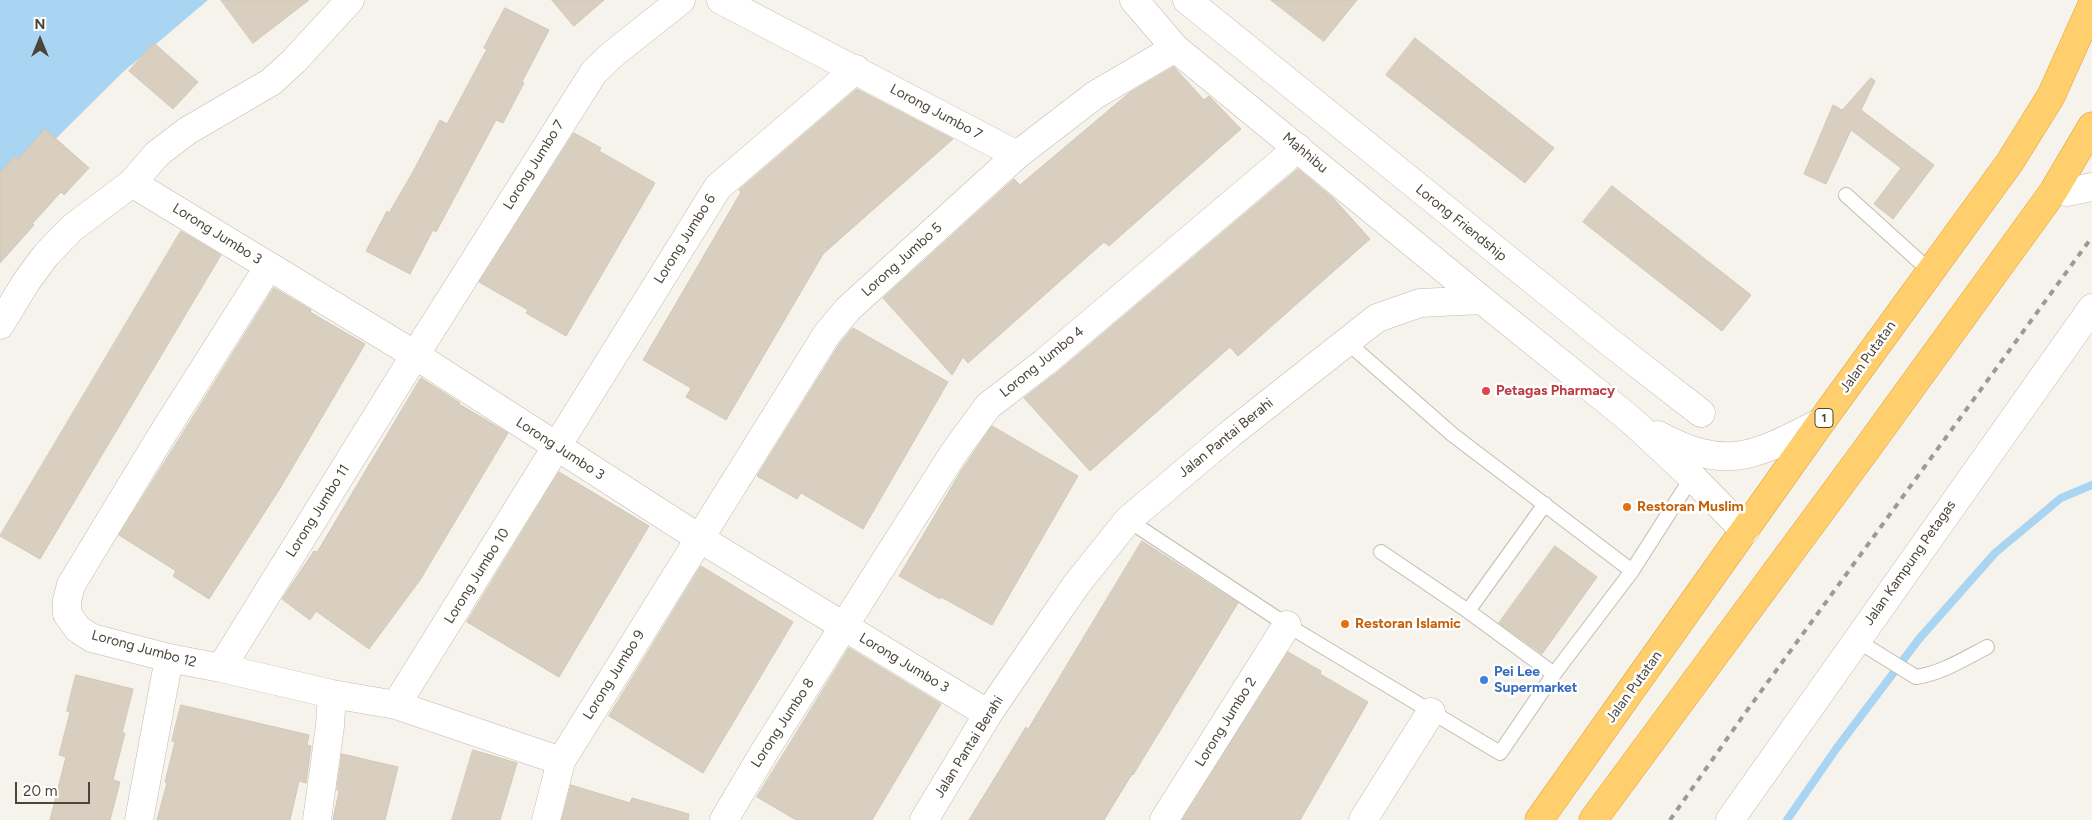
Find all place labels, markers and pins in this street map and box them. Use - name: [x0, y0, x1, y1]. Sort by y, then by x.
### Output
- place label: Petagas Pharmacy: [1496, 383, 1615, 399]
- marker: Petagas Pharmacy: [1480, 385, 1492, 397]
- place label: Restoran Muslim: [1637, 499, 1744, 515]
- marker: Restoran Muslim: [1621, 501, 1633, 513]
- place label: Restoran Islamic: [1355, 616, 1461, 632]
- marker: Restoran Islamic: [1339, 618, 1351, 630]
- place label: Pei Lee Supermarket: [1494, 664, 1577, 696]
- marker: Pei Lee Supermarket: [1478, 674, 1490, 686]

